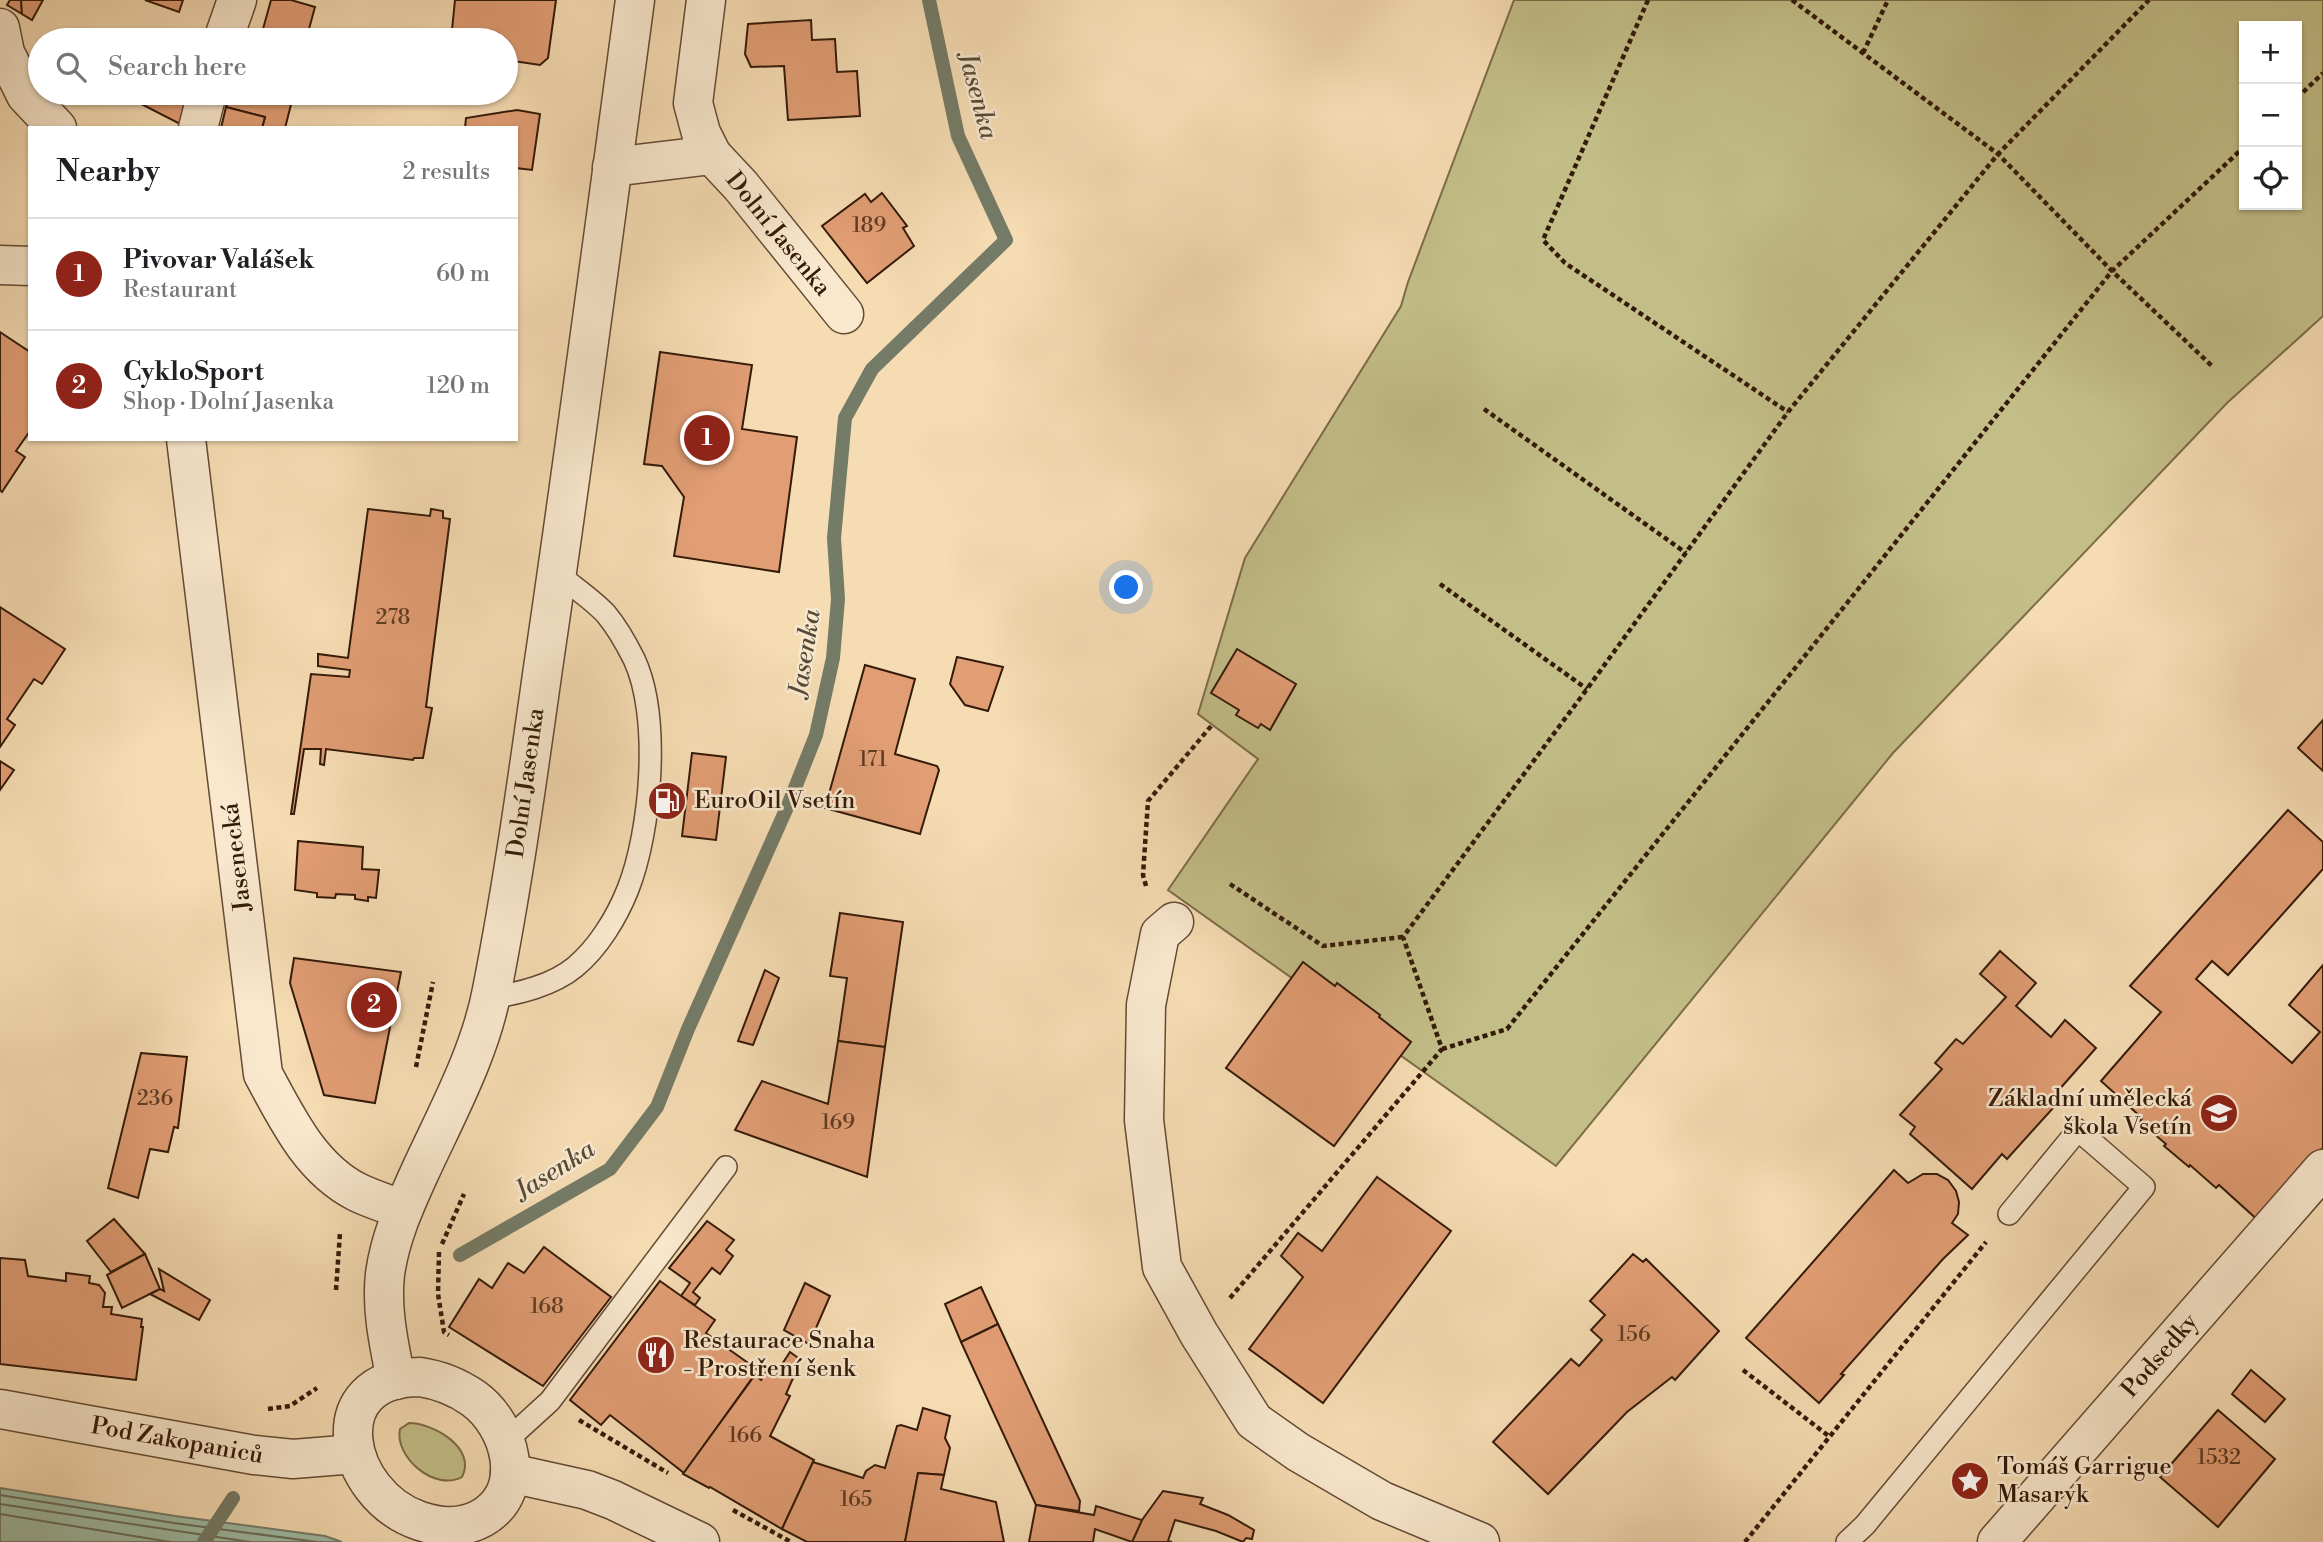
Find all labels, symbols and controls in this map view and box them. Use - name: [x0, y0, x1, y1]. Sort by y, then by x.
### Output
- map controls: [2239, 21, 2302, 210]
- button: +: [2239, 21, 2302, 84]
- search box: [28, 28, 518, 105]
- water label: Jasenka: [950, 46, 1005, 143]
- icon: search: [52, 48, 90, 86]
- text: Search here: [108, 51, 247, 83]
- button: −: [2239, 84, 2302, 147]
- button: locate: [2239, 147, 2302, 210]
- text: Nearby: [56, 153, 160, 191]
- text: 2 results: [403, 158, 490, 186]
- street label: Dolní Jasenka: [719, 166, 838, 303]
- house number: 189: [852, 213, 886, 239]
- text: Pivovar Valášek: [123, 244, 314, 276]
- text: 1: [73, 260, 85, 288]
- text: 60 m: [436, 260, 490, 288]
- text: Restaurant: [123, 276, 237, 304]
- text: CykloSport: [123, 356, 264, 388]
- text: 2: [72, 372, 86, 400]
- text: 120 m: [426, 372, 490, 400]
- text: Shop · Dolní Jasenka: [123, 388, 334, 416]
- pin: 1: [684, 412, 730, 464]
- your location: [1109, 570, 1143, 604]
- house number: 278: [376, 605, 410, 631]
- water label: Jasenka: [782, 606, 828, 702]
- street label: Dolní Jasenka: [501, 705, 551, 860]
- house number: 171: [859, 747, 887, 773]
- fuel station icon: EuroOil Vsetín: [646, 780, 688, 822]
- place label: EuroOil Vsetín: [694, 786, 855, 816]
- street label: Jasenecká: [215, 800, 259, 914]
- pin: 2: [351, 979, 397, 1031]
- place label: Základní umělecká škola Vsetín: [1988, 1084, 2193, 1142]
- house number: 236: [137, 1086, 173, 1112]
- school or university icon: Základní umělecká škola Vsetín: [2198, 1092, 2240, 1134]
- house number: 169: [821, 1110, 855, 1136]
- water label: Jasenka: [507, 1133, 601, 1208]
- house number: 168: [530, 1294, 564, 1320]
- street label: Podsedky: [2115, 1307, 2205, 1404]
- house number: 156: [1617, 1322, 1651, 1348]
- place label: Restaurace Snaha - Prostření šenk: [683, 1326, 876, 1384]
- restaurant icon: Restaurace Snaha - Prostření šenk: [635, 1334, 677, 1376]
- street label: Pod Zakopaniců: [89, 1411, 266, 1471]
- house number: 166: [728, 1423, 762, 1449]
- house number: 1532: [2197, 1445, 2241, 1471]
- place label: Tomáš Garrigue Masaryk: [1997, 1452, 2172, 1510]
- place icon: Tomáš Garrigue Masaryk: [1949, 1460, 1991, 1502]
- house number: 165: [840, 1487, 872, 1513]

